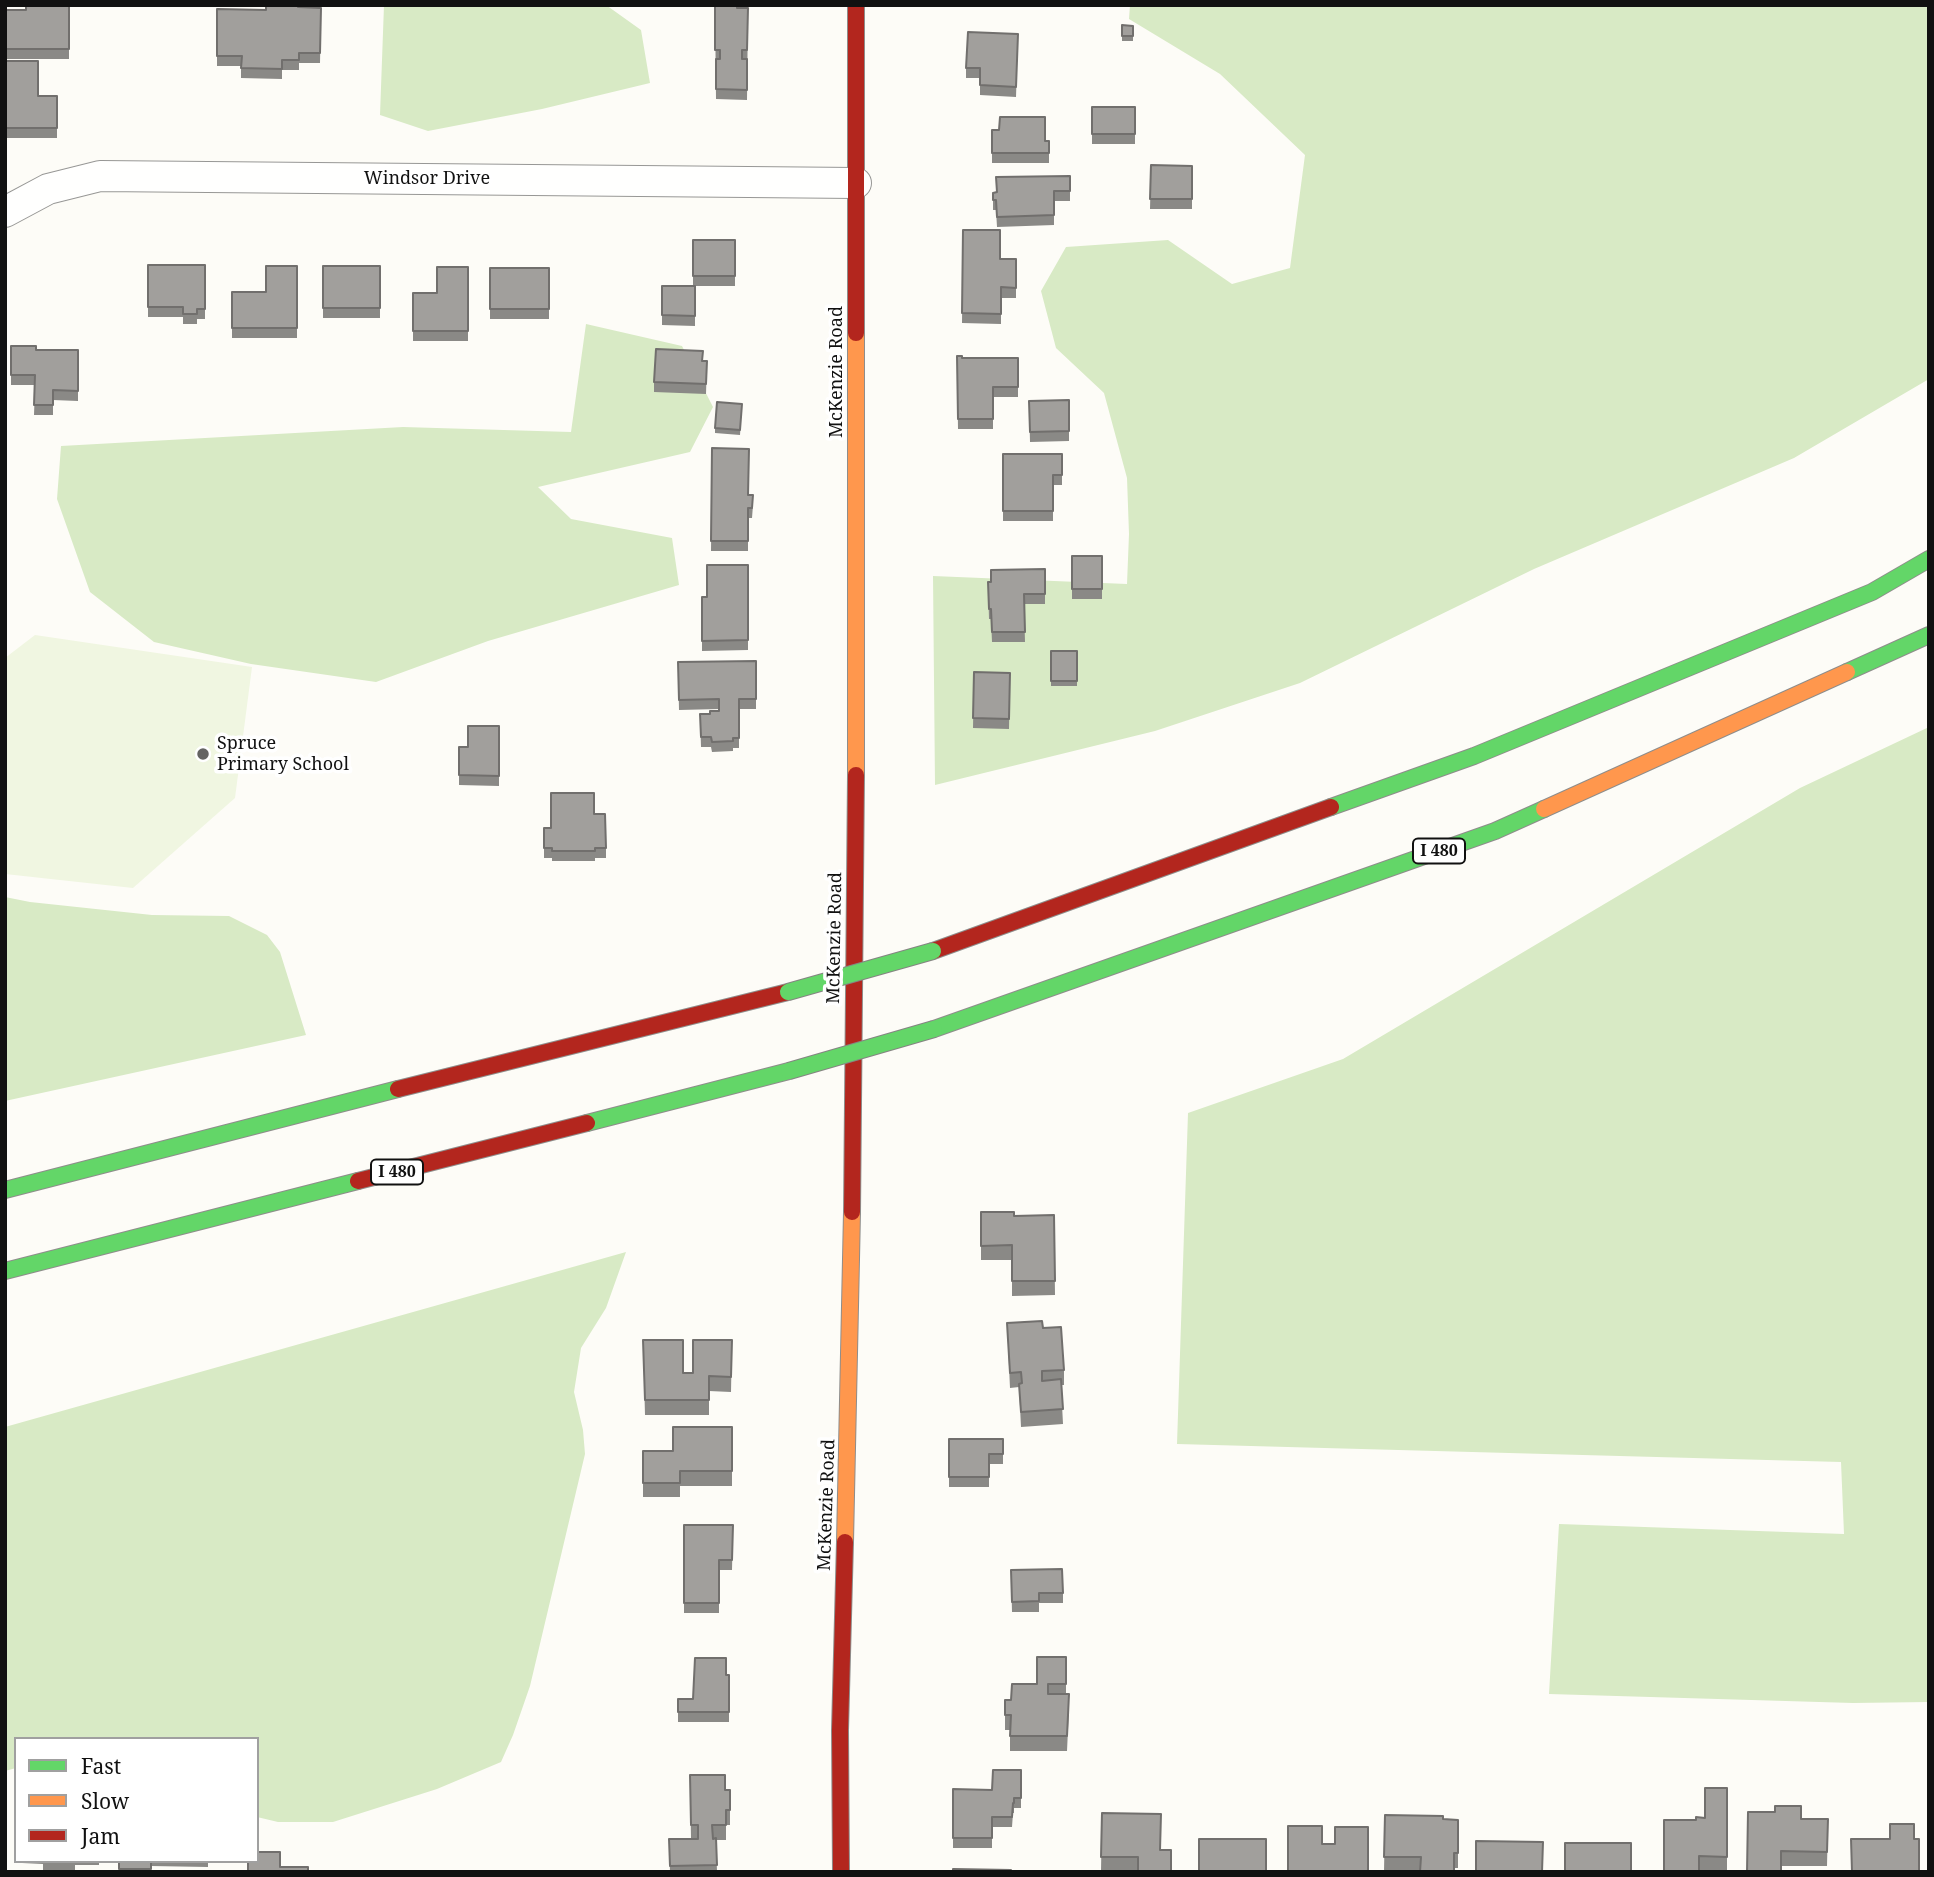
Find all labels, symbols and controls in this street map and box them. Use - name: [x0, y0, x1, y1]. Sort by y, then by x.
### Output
- street label: Windsor Drive: [364, 168, 490, 190]
- street label: McKenzie Road: [826, 306, 848, 438]
- place label: Spruce Primary School: [217, 733, 349, 776]
- marker: Spruce Primary School: [195, 746, 211, 762]
- road number: I 480: [1413, 838, 1465, 864]
- street label: McKenzie Road: [823, 872, 847, 1004]
- road number: I 480: [371, 1160, 423, 1184]
- street label: McKenzie Road: [814, 1439, 840, 1571]
- legend: [14, 1737, 259, 1863]
- text: Fast: [81, 1752, 121, 1780]
- text: Slow: [81, 1787, 129, 1815]
- text: Jam: [81, 1822, 120, 1850]

